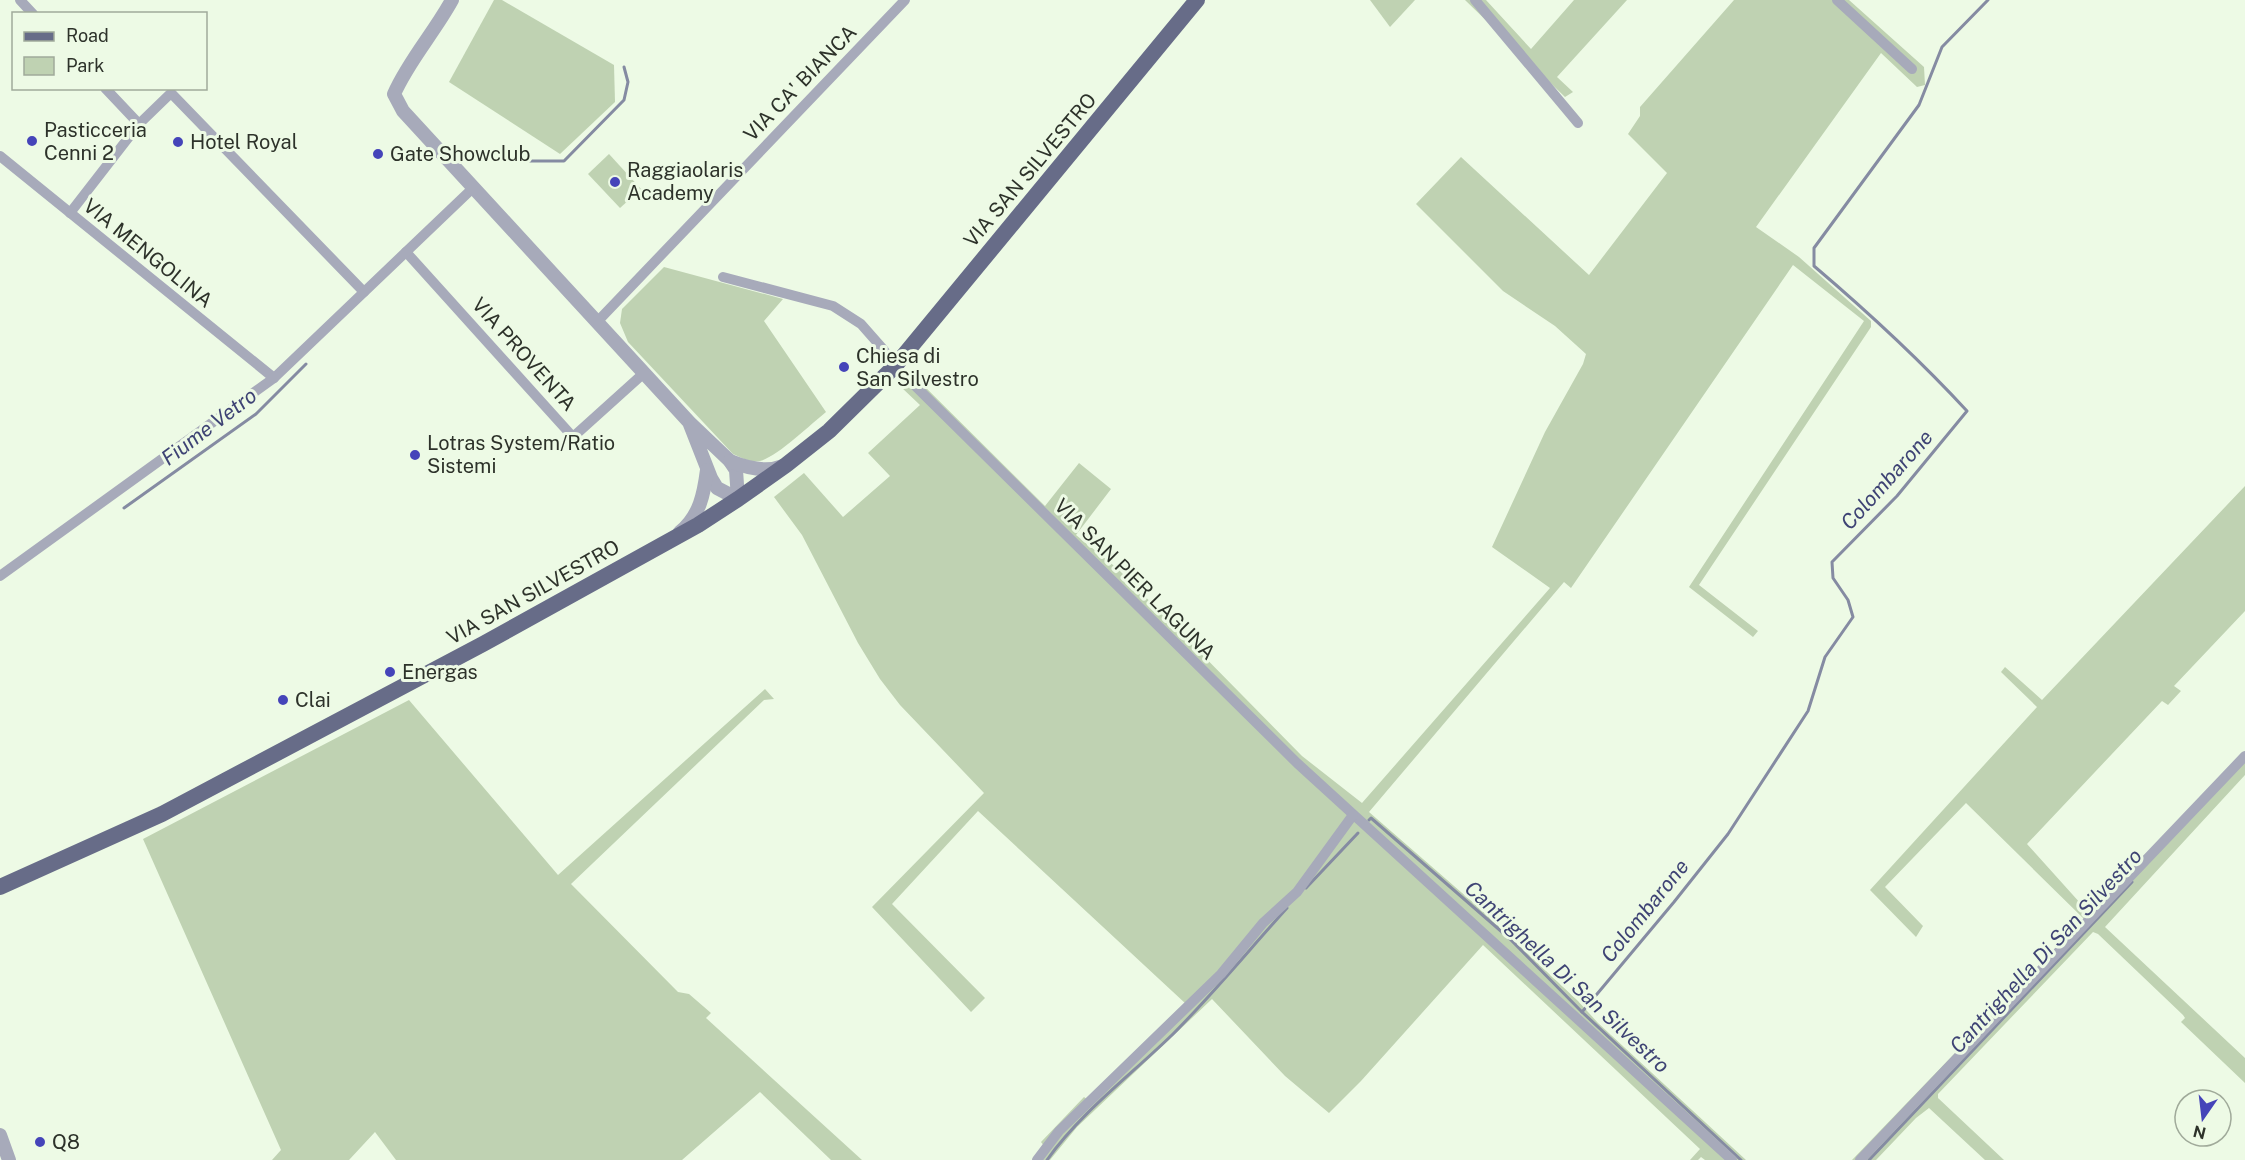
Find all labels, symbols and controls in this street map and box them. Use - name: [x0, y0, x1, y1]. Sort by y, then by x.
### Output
- legend: [12, 12, 207, 90]
- street label: VIA CA' BIANCA: [739, 20, 861, 146]
- text: Road: [66, 25, 109, 46]
- text: Park: [66, 55, 104, 76]
- street label: VIA SAN SILVESTRO: [959, 88, 1101, 252]
- place label: Pasticceria Cenni 2: [44, 118, 147, 165]
- place label: Hotel Royal: [190, 130, 298, 154]
- marker: Pasticceria Cenni 2: [25, 134, 39, 148]
- marker: Hotel Royal: [171, 135, 185, 149]
- place label: Gate Showclub: [390, 142, 531, 166]
- marker: Gate Showclub: [371, 147, 385, 161]
- place label: Raggiaolaris Academy: [627, 158, 743, 205]
- marker: Raggiaolaris Academy: [608, 175, 622, 189]
- street label: VIA MENGOLINA: [79, 194, 217, 312]
- street label: VIA PROVENTA: [467, 292, 581, 416]
- place label: Chiesa di San Silvestro: [856, 344, 979, 391]
- marker: Chiesa di San Silvestro: [837, 360, 851, 374]
- water label: Fiume Vetro: [156, 383, 261, 471]
- water label: Colombarone: [1835, 425, 1938, 535]
- place label: Lotras System/Ratio Sistemi: [427, 431, 615, 478]
- marker: Lotras System/Ratio Sistemi: [408, 448, 422, 462]
- street label: VIA SAN PIER LAGUNA: [1049, 493, 1221, 665]
- street label: VIA SAN SILVESTRO: [443, 535, 623, 649]
- place label: Energas: [402, 660, 478, 684]
- marker: Energas: [383, 665, 397, 679]
- place label: Clai: [295, 688, 331, 712]
- marker: Clai: [276, 693, 290, 707]
- water label: Cantrighella Di San Silvestro: [1944, 843, 2147, 1058]
- water label: Colombarone: [1595, 854, 1694, 967]
- water label: Cantrighella Di San Silvestro: [1460, 875, 1675, 1078]
- north arrow: [2173, 1088, 2233, 1148]
- text: N: [2191, 1121, 2208, 1143]
- place label: Q8: [52, 1130, 80, 1154]
- marker: Q8: [33, 1135, 47, 1149]

